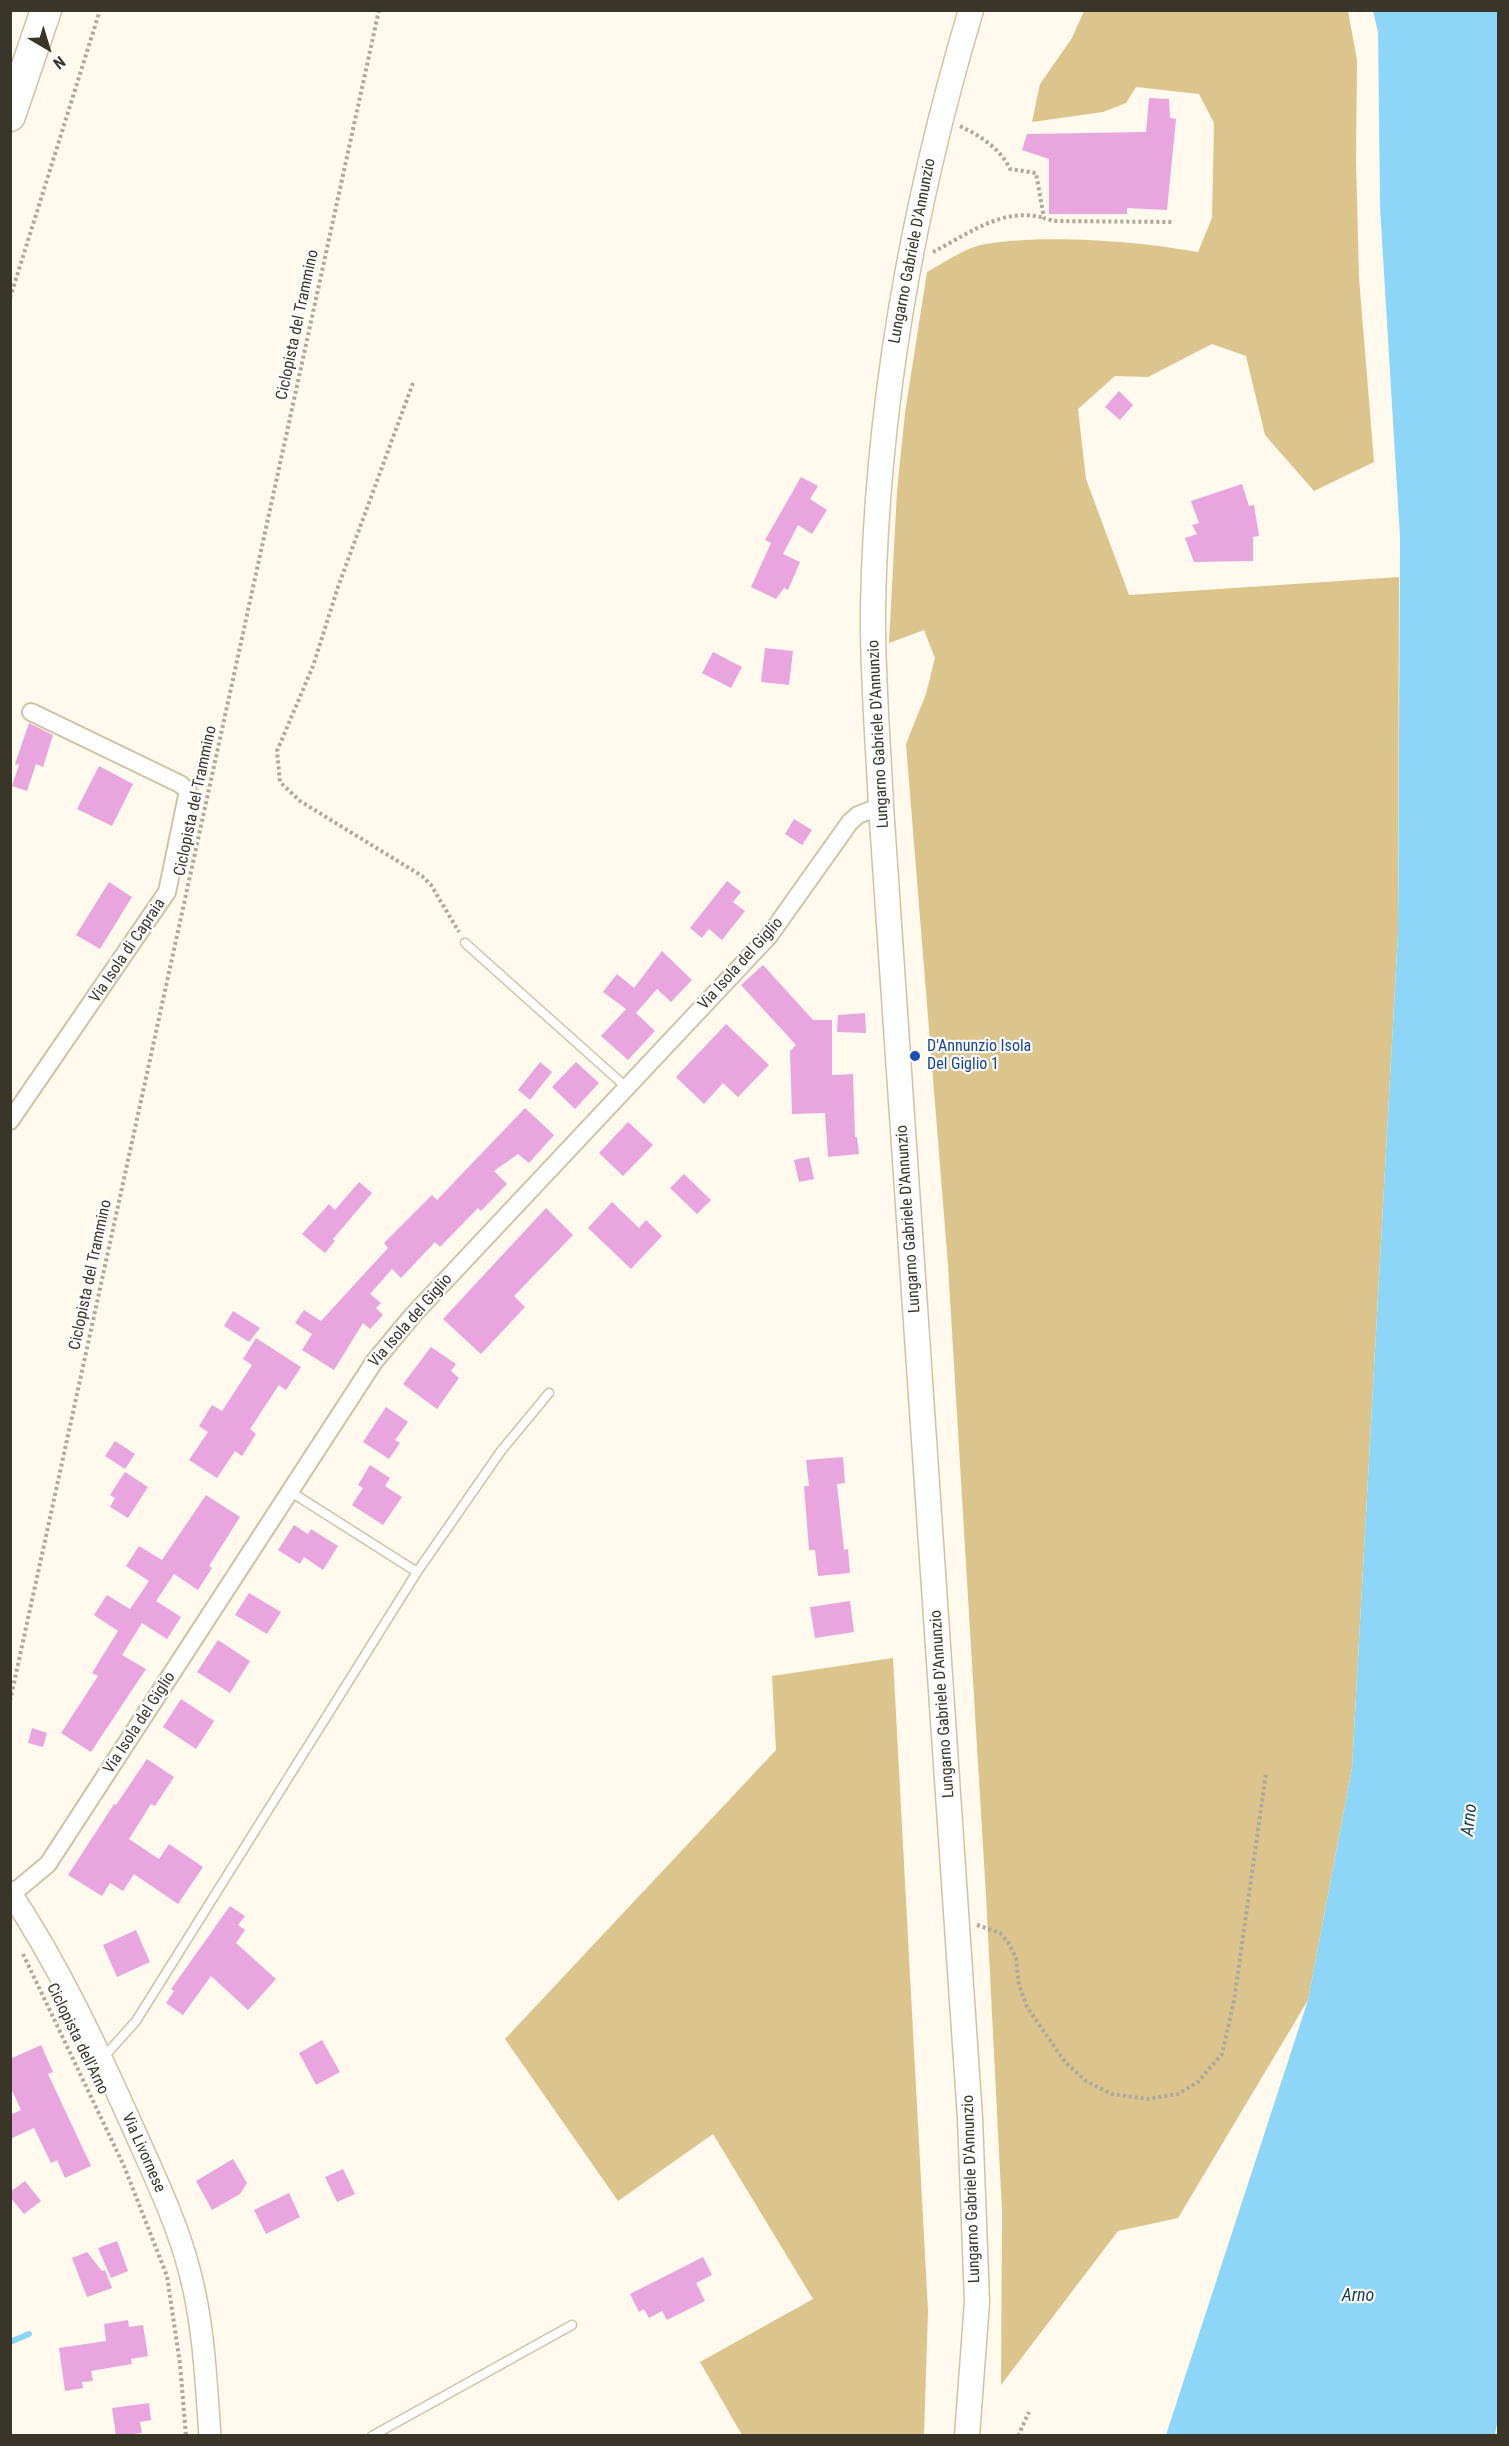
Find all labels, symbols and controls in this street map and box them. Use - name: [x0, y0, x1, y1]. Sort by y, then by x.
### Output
- north arrow: [18, 18, 78, 78]
- text: N: [50, 52, 69, 73]
- street label: Lungarno Gabriele D'Annunzio: [886, 157, 940, 345]
- street label: Ciclopista del Trammino: [273, 248, 323, 402]
- street label: Lungarno Gabriele D'Annunzio: [864, 639, 894, 829]
- street label: Ciclopista del Trammino: [171, 724, 221, 878]
- street label: Via Isola di Capraia: [86, 895, 170, 1007]
- street label: Via Isola del Giglio: [695, 914, 787, 1014]
- place label: D'Annunzio Isola Del Giglio 1: [927, 1037, 1031, 1075]
- marker: D'Annunzio Isola Del Giglio 1: [908, 1049, 922, 1063]
- street label: Lungarno Gabriele D'Annunzio: [893, 1124, 925, 1314]
- street label: Ciclopista del Trammino: [66, 1198, 116, 1352]
- street label: Via Isola del Giglio: [365, 1270, 457, 1372]
- street label: Lungarno Gabriele D'Annunzio: [927, 1609, 959, 1799]
- street label: Via Isola del Giglio: [100, 1669, 180, 1777]
- water label: Arno: [1458, 1803, 1482, 1837]
- street label: Ciclopista dell'Arno: [42, 1980, 112, 2098]
- street label: Lungarno Gabriele D'Annunzio: [959, 2094, 985, 2284]
- street label: Via Livornese: [117, 2110, 169, 2196]
- water label: Arno: [1342, 2285, 1374, 2307]

